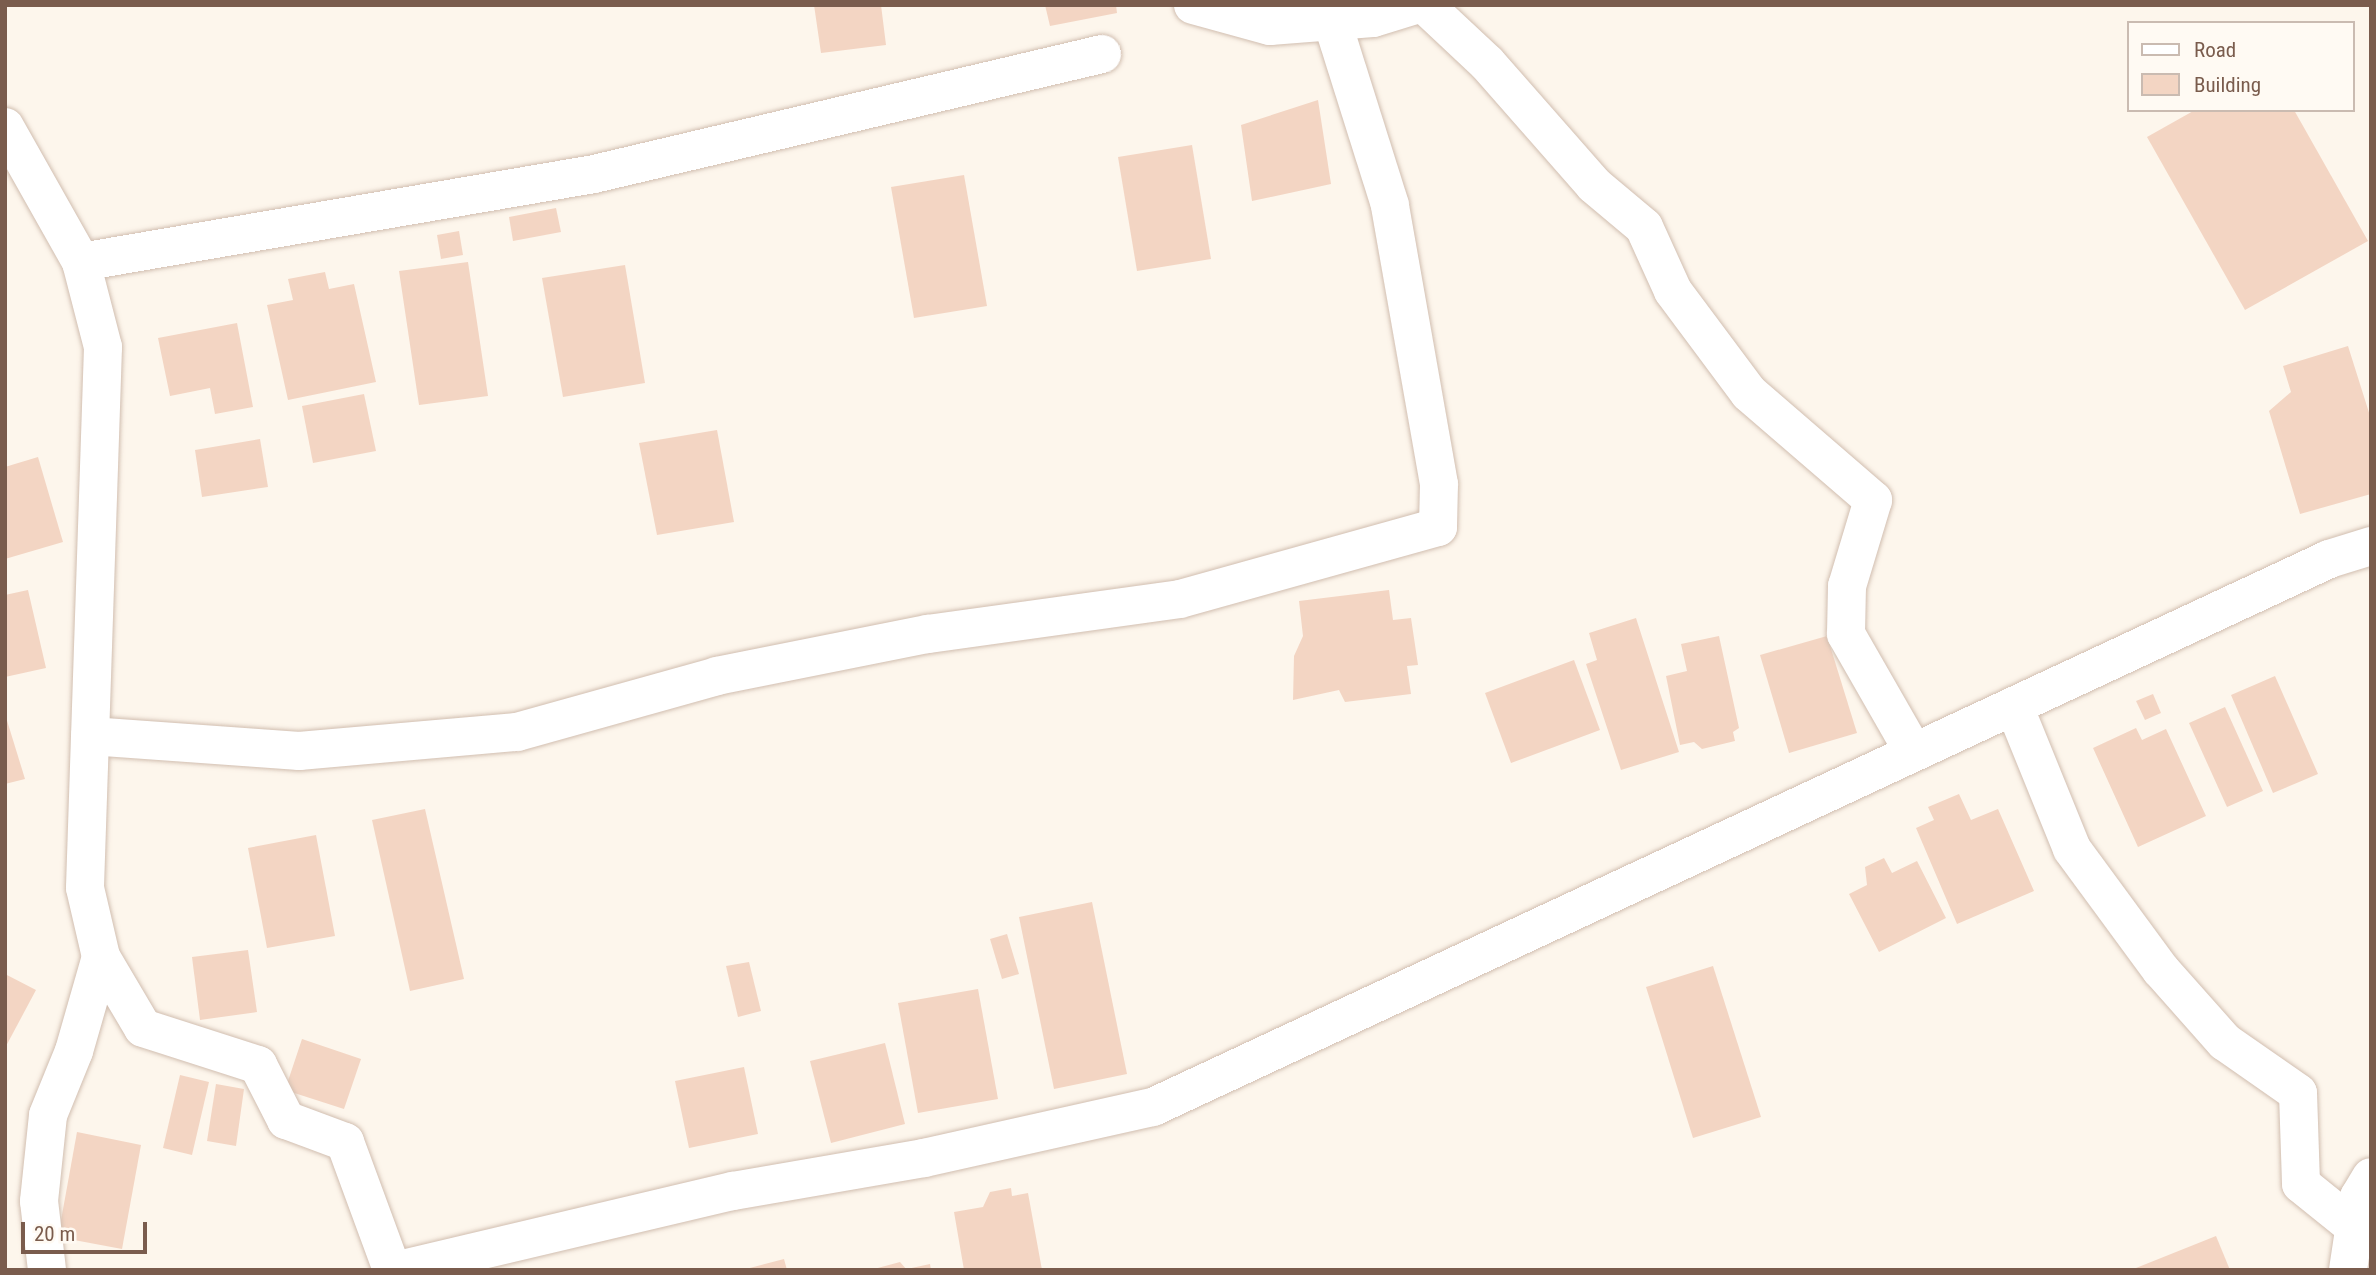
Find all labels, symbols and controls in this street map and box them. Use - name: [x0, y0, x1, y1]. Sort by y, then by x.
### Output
- legend: [2128, 21, 2355, 112]
- text: Road: [2194, 38, 2236, 62]
- text: Building: [2194, 73, 2261, 97]
- scale bar: [24, 1208, 150, 1252]
- text: 20 m: [34, 1222, 75, 1246]

